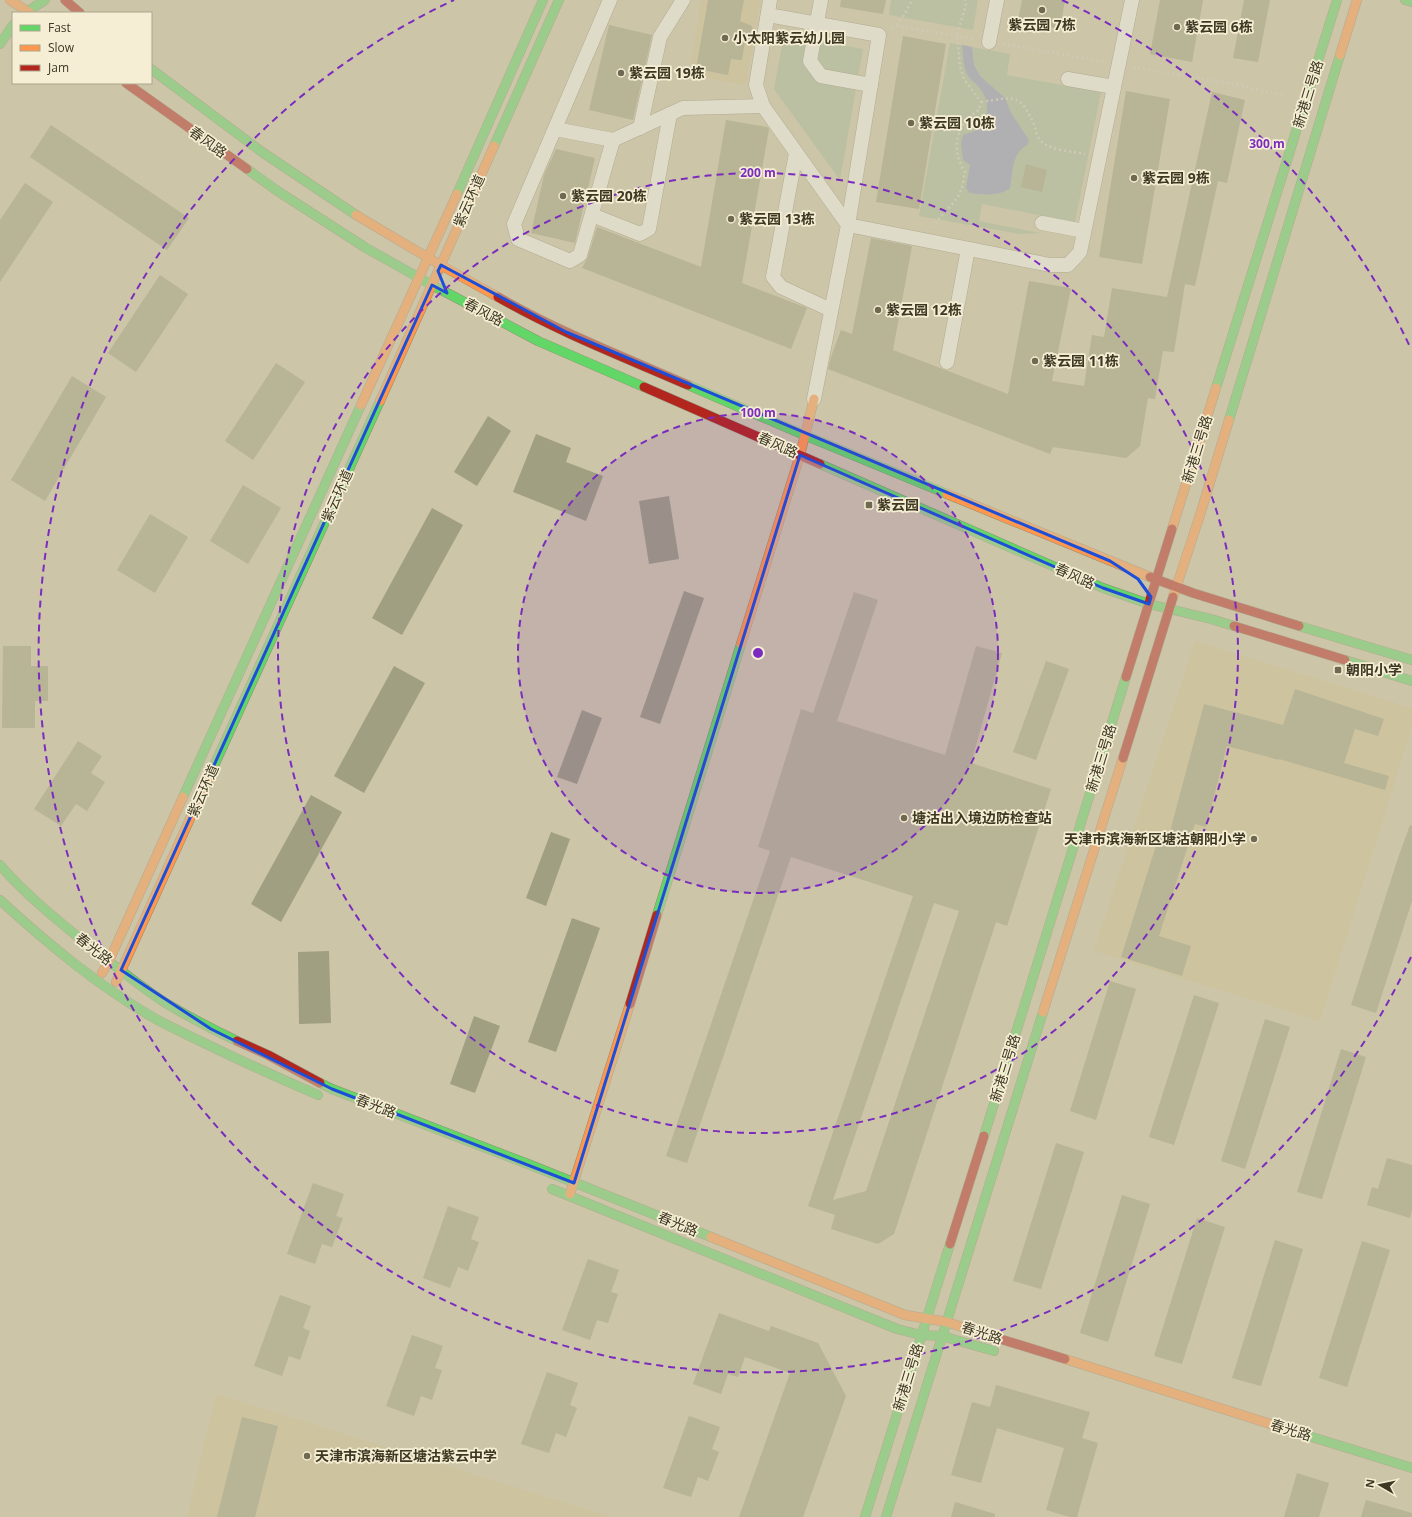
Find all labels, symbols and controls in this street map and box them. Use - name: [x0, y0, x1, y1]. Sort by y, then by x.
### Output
- marker: 紫云园 7栋: [1037, 5, 1047, 15]
- legend: [12, 12, 152, 84]
- place label: 紫云园 7栋: [1008, 15, 1076, 34]
- place label: 紫云园 6栋: [1185, 17, 1253, 36]
- text: Fast: [48, 19, 71, 36]
- marker: 紫云园 6栋: [1172, 22, 1182, 32]
- place label: 小太阳紫云幼儿园: [733, 28, 845, 47]
- marker: 小太阳紫云幼儿园: [720, 33, 730, 43]
- text: Slow: [48, 39, 75, 56]
- street label: 新港三号路: [1288, 58, 1327, 130]
- text: Jam: [47, 59, 69, 76]
- place label: 紫云园 19栋: [629, 63, 705, 82]
- marker: 紫云园 19栋: [616, 68, 626, 78]
- place label: 紫云园 10栋: [919, 113, 995, 132]
- marker: 紫云园 10栋: [906, 118, 916, 128]
- street label: 春风路: [186, 122, 231, 162]
- text: 300 m: [1249, 135, 1285, 152]
- text: 200 m: [740, 164, 776, 181]
- place label: 紫云园 9栋: [1142, 168, 1210, 187]
- street label: 紫云环道: [448, 171, 489, 230]
- marker: 紫云园 9栋: [1129, 173, 1139, 183]
- place label: 紫云园 20栋: [571, 186, 647, 205]
- marker: 紫云园 20栋: [558, 191, 568, 201]
- place label: 紫云园 13栋: [739, 209, 815, 228]
- marker: 紫云园 13栋: [726, 214, 736, 224]
- street label: 春风路: [461, 293, 507, 330]
- place label: 紫云园 12栋: [886, 300, 962, 319]
- marker: 紫云园 12栋: [873, 305, 883, 315]
- place label: 紫云园 11栋: [1043, 351, 1119, 370]
- marker: 紫云园 11栋: [1030, 356, 1040, 366]
- text: 100 m: [740, 404, 776, 421]
- street label: 新港三号路: [1177, 413, 1216, 485]
- street label: 春风路: [755, 427, 801, 462]
- street label: 紫云环道: [316, 466, 357, 525]
- place label: 紫云园: [877, 495, 919, 514]
- marker: 紫云园: [864, 500, 874, 510]
- street label: 春风路: [1052, 558, 1098, 593]
- centre of rings: [751, 646, 765, 660]
- place label: 朝阳小学: [1346, 660, 1402, 679]
- marker: 朝阳小学: [1333, 665, 1343, 675]
- street label: 新港三号路: [1081, 722, 1120, 794]
- street label: 紫云环道: [182, 761, 223, 820]
- place label: 塘沽出入境边防检查站: [912, 808, 1052, 827]
- marker: 塘沽出入境边防检查站: [899, 813, 909, 823]
- place label: 天津市滨海新区塘沽朝阳小学: [1064, 829, 1246, 848]
- marker: 天津市滨海新区塘沽朝阳小学: [1249, 834, 1259, 844]
- street label: 春光路: [72, 928, 117, 969]
- street label: 新港三号路: [985, 1032, 1024, 1104]
- street label: 春光路: [353, 1089, 399, 1122]
- street label: 春光路: [655, 1207, 701, 1240]
- street label: 春光路: [959, 1317, 1005, 1348]
- street label: 新港三号路: [888, 1341, 927, 1413]
- street label: 春光路: [1268, 1414, 1314, 1445]
- place label: 天津市滨海新区塘沽紫云中学: [315, 1446, 497, 1465]
- marker: 天津市滨海新区塘沽紫云中学: [302, 1451, 312, 1461]
- north arrow: [1360, 1465, 1400, 1505]
- text: N: [1362, 1478, 1378, 1489]

